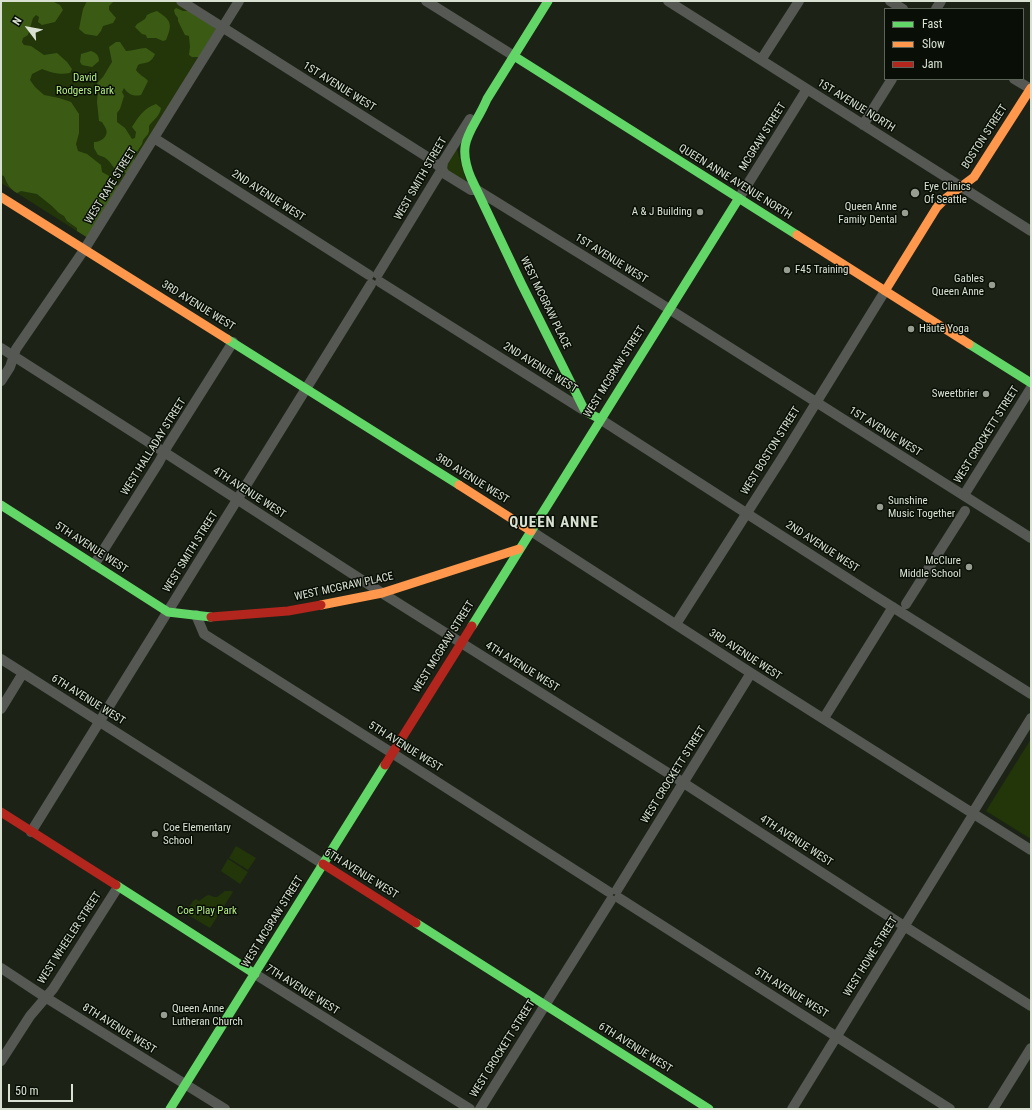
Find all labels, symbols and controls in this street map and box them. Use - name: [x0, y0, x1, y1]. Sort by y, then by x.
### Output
- north arrow: [8, 8, 48, 48]
- legend: [884, 8, 1024, 80]
- text: N: [10, 15, 25, 28]
- text: Fast: [922, 17, 942, 31]
- text: Slow: [922, 37, 945, 51]
- text: Jam: [922, 57, 943, 71]
- street label: 1ST AVENUE WEST: [300, 59, 378, 115]
- park label: David Rodgers Park: [56, 71, 114, 97]
- street label: 1ST AVENUE NORTH: [815, 77, 897, 135]
- street label: MCGRAW STREET: [737, 101, 789, 173]
- street label: BOSTON STREET: [959, 102, 1011, 172]
- street label: WEST SMITH STREET: [392, 135, 450, 223]
- street label: QUEEN ANNE AVENUE NORTH: [676, 142, 794, 222]
- street label: WEST RAYE STREET: [82, 145, 140, 227]
- street label: 2ND AVENUE WEST: [229, 167, 307, 225]
- place label: Eye Clinics Of Seattle: [924, 180, 971, 206]
- marker: Eye Clinics Of Seattle: [909, 187, 921, 199]
- place label: Queen Anne Family Dental: [838, 200, 897, 226]
- place label: A & J Building: [632, 205, 692, 219]
- marker: A & J Building: [695, 207, 705, 217]
- marker: Queen Anne Family Dental: [900, 208, 910, 218]
- street label: 1ST AVENUE WEST: [572, 231, 650, 287]
- street label: WEST MCGRAW PLACE: [517, 255, 573, 351]
- place label: F45 Training: [795, 263, 849, 277]
- marker: F45 Training: [782, 265, 792, 275]
- place label: Gables Queen Anne: [932, 272, 984, 298]
- street label: 3RD AVENUE WEST: [159, 278, 237, 334]
- marker: Gables Queen Anne: [987, 280, 997, 290]
- place label: Häutē Yoga: [919, 322, 969, 336]
- street label: WEST MCGRAW STREET: [581, 324, 649, 420]
- marker: Häutē Yoga: [906, 324, 916, 334]
- street label: 2ND AVENUE WEST: [501, 340, 579, 396]
- street label: WEST CROCKETT STREET: [952, 384, 1022, 486]
- place label: Sweetbrier: [932, 387, 978, 401]
- marker: Sweetbrier: [981, 389, 991, 399]
- street label: WEST HALLADAY STREET: [119, 396, 189, 498]
- street label: WEST BOSTON STREET: [738, 404, 804, 498]
- street label: 1ST AVENUE WEST: [846, 404, 924, 460]
- street label: 3RD AVENUE WEST: [433, 451, 511, 507]
- street label: 4TH AVENUE WEST: [210, 465, 288, 521]
- place label: Sunshine Music Together: [888, 494, 955, 520]
- marker: Sunshine Music Together: [875, 502, 885, 512]
- street label: WEST SMITH STREET: [161, 509, 221, 595]
- district label: QUEEN ANNE: [509, 514, 599, 532]
- street label: 2ND AVENUE WEST: [783, 518, 861, 576]
- street label: 5TH AVENUE WEST: [52, 520, 130, 576]
- place label: McClure Middle School: [899, 554, 961, 580]
- marker: McClure Middle School: [964, 562, 974, 572]
- street label: WEST MCGRAW PLACE: [293, 570, 395, 604]
- street label: WEST MCGRAW STREET: [410, 599, 478, 695]
- street label: 3RD AVENUE WEST: [706, 627, 784, 683]
- street label: 4TH AVENUE WEST: [483, 639, 561, 695]
- street label: 6TH AVENUE WEST: [49, 672, 127, 728]
- street label: 5TH AVENUE WEST: [366, 719, 444, 775]
- street label: WEST CROCKETT STREET: [639, 724, 709, 826]
- street label: 4TH AVENUE WEST: [757, 813, 835, 869]
- place label: Coe Elementary School: [163, 821, 231, 847]
- marker: Coe Elementary School: [150, 829, 160, 839]
- street label: 6TH AVENUE WEST: [322, 846, 400, 902]
- street label: WEST MCGRAW STREET: [239, 874, 307, 970]
- street label: WEST WHEELER STREET: [35, 890, 105, 986]
- park label: Coe Play Park: [177, 904, 237, 918]
- street label: WEST HOWE STREET: [841, 915, 901, 999]
- street label: 7TH AVENUE WEST: [263, 962, 341, 1018]
- street label: 5TH AVENUE WEST: [752, 965, 830, 1021]
- street label: WEST CROCKETT STREET: [468, 998, 538, 1100]
- street label: 8TH AVENUE WEST: [80, 1001, 158, 1057]
- place label: Queen Anne Lutheran Church: [172, 1002, 243, 1028]
- marker: Queen Anne Lutheran Church: [159, 1010, 169, 1020]
- street label: 6TH AVENUE WEST: [596, 1020, 674, 1076]
- scale bar: [10, 1076, 75, 1102]
- text: 50 m: [15, 1084, 39, 1098]

